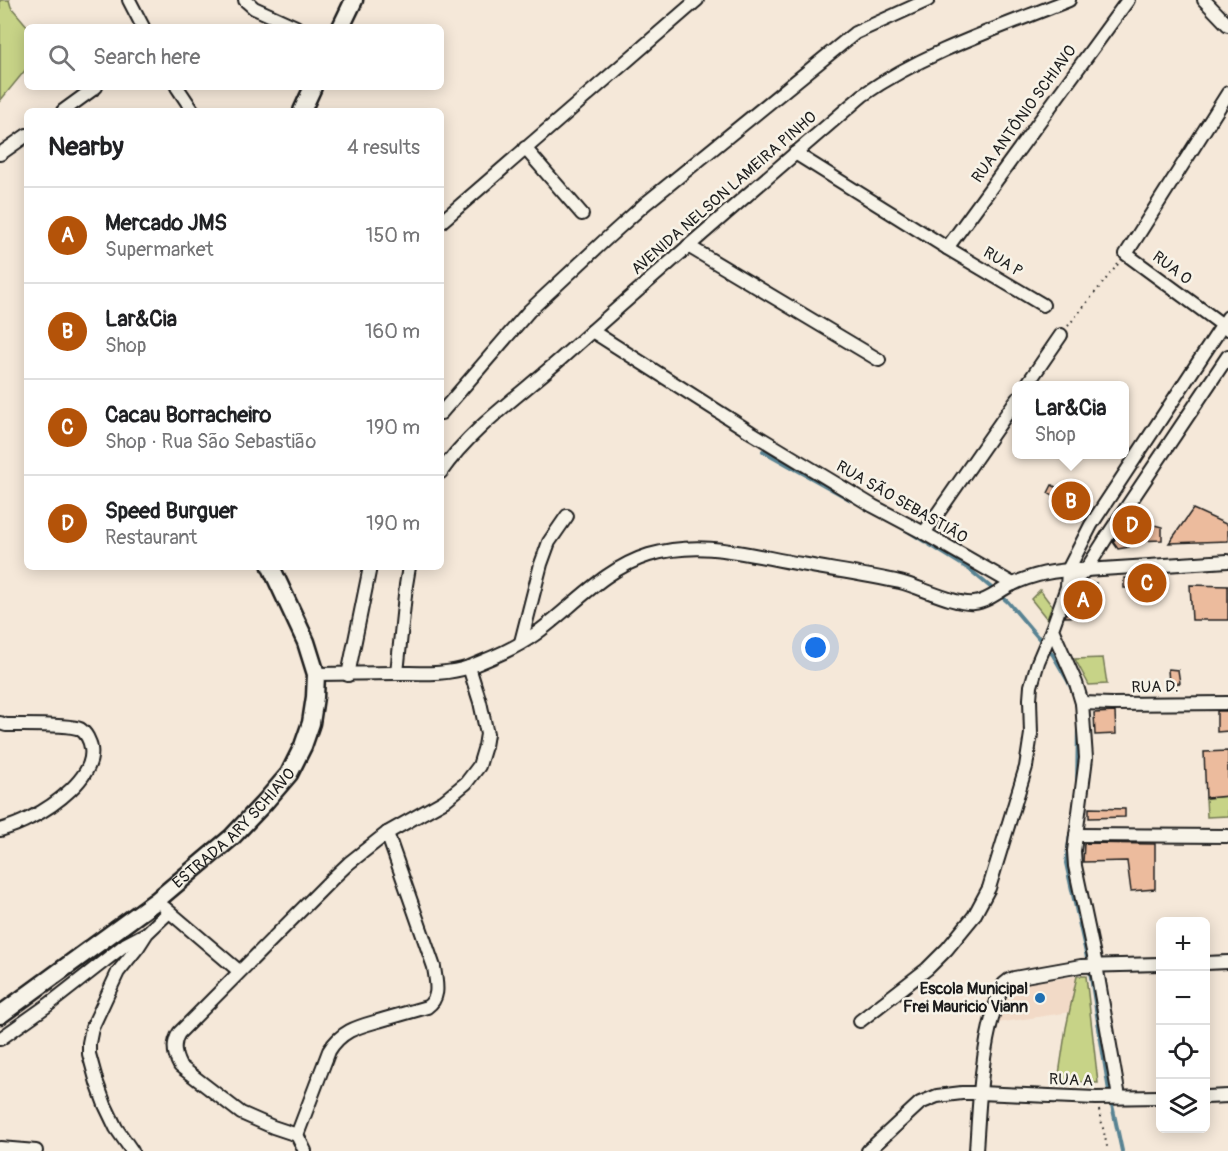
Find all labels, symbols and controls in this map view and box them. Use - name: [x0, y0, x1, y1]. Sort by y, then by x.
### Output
- search box: [24, 24, 444, 90]
- icon: search: [45, 41, 78, 74]
- street label: RUA ANTÔNIO SCHIAVO: [967, 41, 1081, 187]
- text: Search here: [93, 43, 200, 71]
- street label: AVENIDA NELSON LAMEIRA PINHO: [627, 107, 821, 279]
- text: Nearby: [48, 131, 124, 163]
- text: 4 results: [347, 135, 420, 160]
- text: Mercado JMS: [105, 209, 227, 237]
- text: A: [61, 223, 74, 248]
- text: 150 m: [366, 223, 420, 248]
- text: Supermarket: [105, 237, 214, 262]
- street label: RUA P: [980, 242, 1027, 282]
- street label: RUA O: [1148, 247, 1196, 289]
- text: Lar&Cia: [105, 305, 177, 333]
- text: B: [62, 319, 73, 344]
- text: 160 m: [365, 319, 420, 344]
- text: Shop: [105, 333, 146, 358]
- popup: [1012, 381, 1129, 459]
- text: Lar&Cia: [1035, 394, 1106, 422]
- text: Cacau Borracheiro: [105, 401, 271, 429]
- text: C: [61, 415, 74, 440]
- text: 190 m: [366, 415, 420, 440]
- text: Shop: [1035, 422, 1076, 447]
- text: Shop · Rua São Sebastião: [105, 429, 316, 454]
- street label: RUA SÃO SEBASTIÃO: [833, 456, 971, 548]
- pin: B: [1052, 478, 1090, 524]
- text: Speed Burguer: [105, 497, 238, 525]
- pin: D: [1112, 502, 1152, 548]
- text: D: [61, 511, 74, 536]
- text: 190 m: [366, 511, 420, 536]
- text: Restaurant: [105, 525, 197, 550]
- pin: C: [1128, 560, 1166, 606]
- pin: A: [1064, 578, 1102, 622]
- your location: [801, 633, 830, 662]
- street label: RUA D.: [1131, 677, 1179, 697]
- street label: ESTRADA ARY SCHIAVO: [168, 764, 300, 893]
- map controls: [1156, 917, 1210, 1133]
- button: +: [1156, 917, 1210, 971]
- button: −: [1156, 971, 1210, 1025]
- place label: Escola Municipal Frei Mauricio Viann: [903, 979, 1028, 1017]
- marker: Escola Municipal Frei Mauricio Viann: [1033, 991, 1047, 1005]
- button: locate: [1156, 1025, 1210, 1079]
- street label: RUA A: [1049, 1069, 1093, 1091]
- button: layers: [1156, 1079, 1210, 1133]

